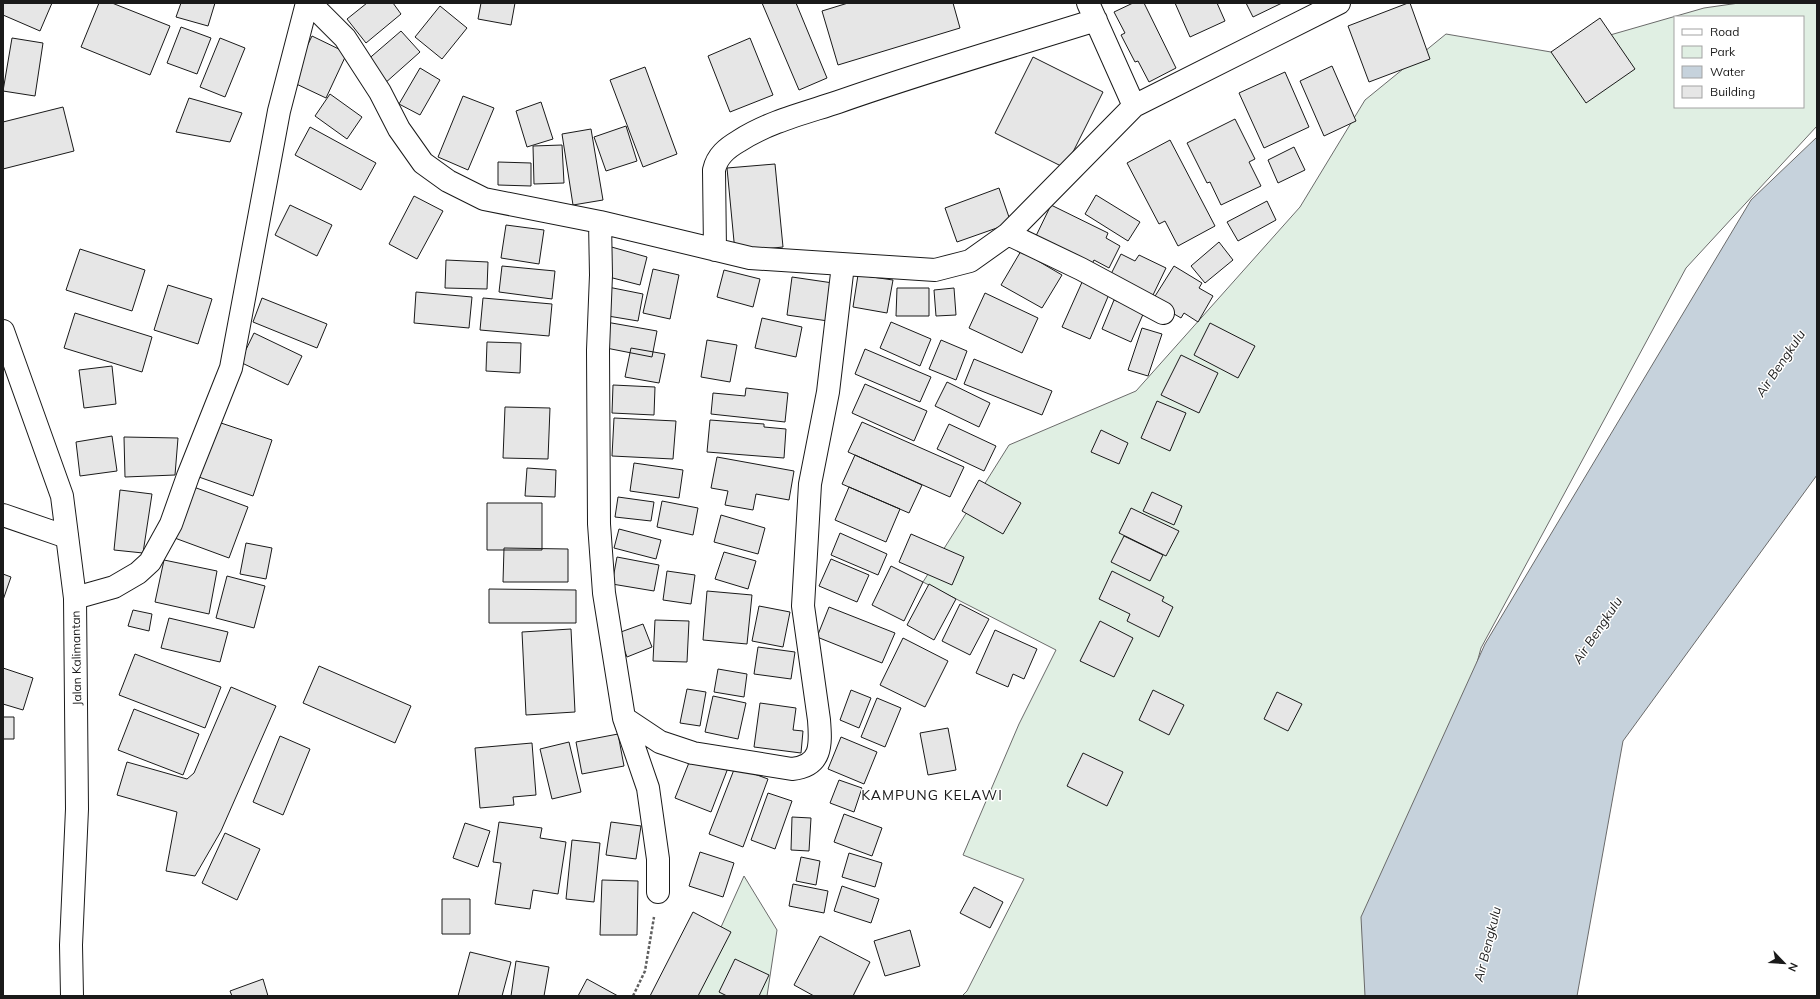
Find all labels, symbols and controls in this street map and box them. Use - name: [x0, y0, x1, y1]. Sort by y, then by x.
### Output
- legend: [1674, 16, 1804, 108]
- text: Road: [1710, 24, 1739, 39]
- text: Park: [1710, 44, 1736, 59]
- text: Water: [1710, 64, 1746, 79]
- text: Building: [1710, 84, 1755, 99]
- water label: Air Bengkulu: [1751, 327, 1808, 400]
- water label: Air Bengkulu: [1568, 594, 1625, 667]
- street label: Jalan Kalimantan: [68, 610, 84, 706]
- district label: KAMPUNG KELAWI: [861, 786, 1003, 804]
- water label: Air Bengkulu: [1470, 905, 1504, 984]
- north arrow: [1764, 943, 1804, 983]
- text: N: [1785, 961, 1801, 974]

